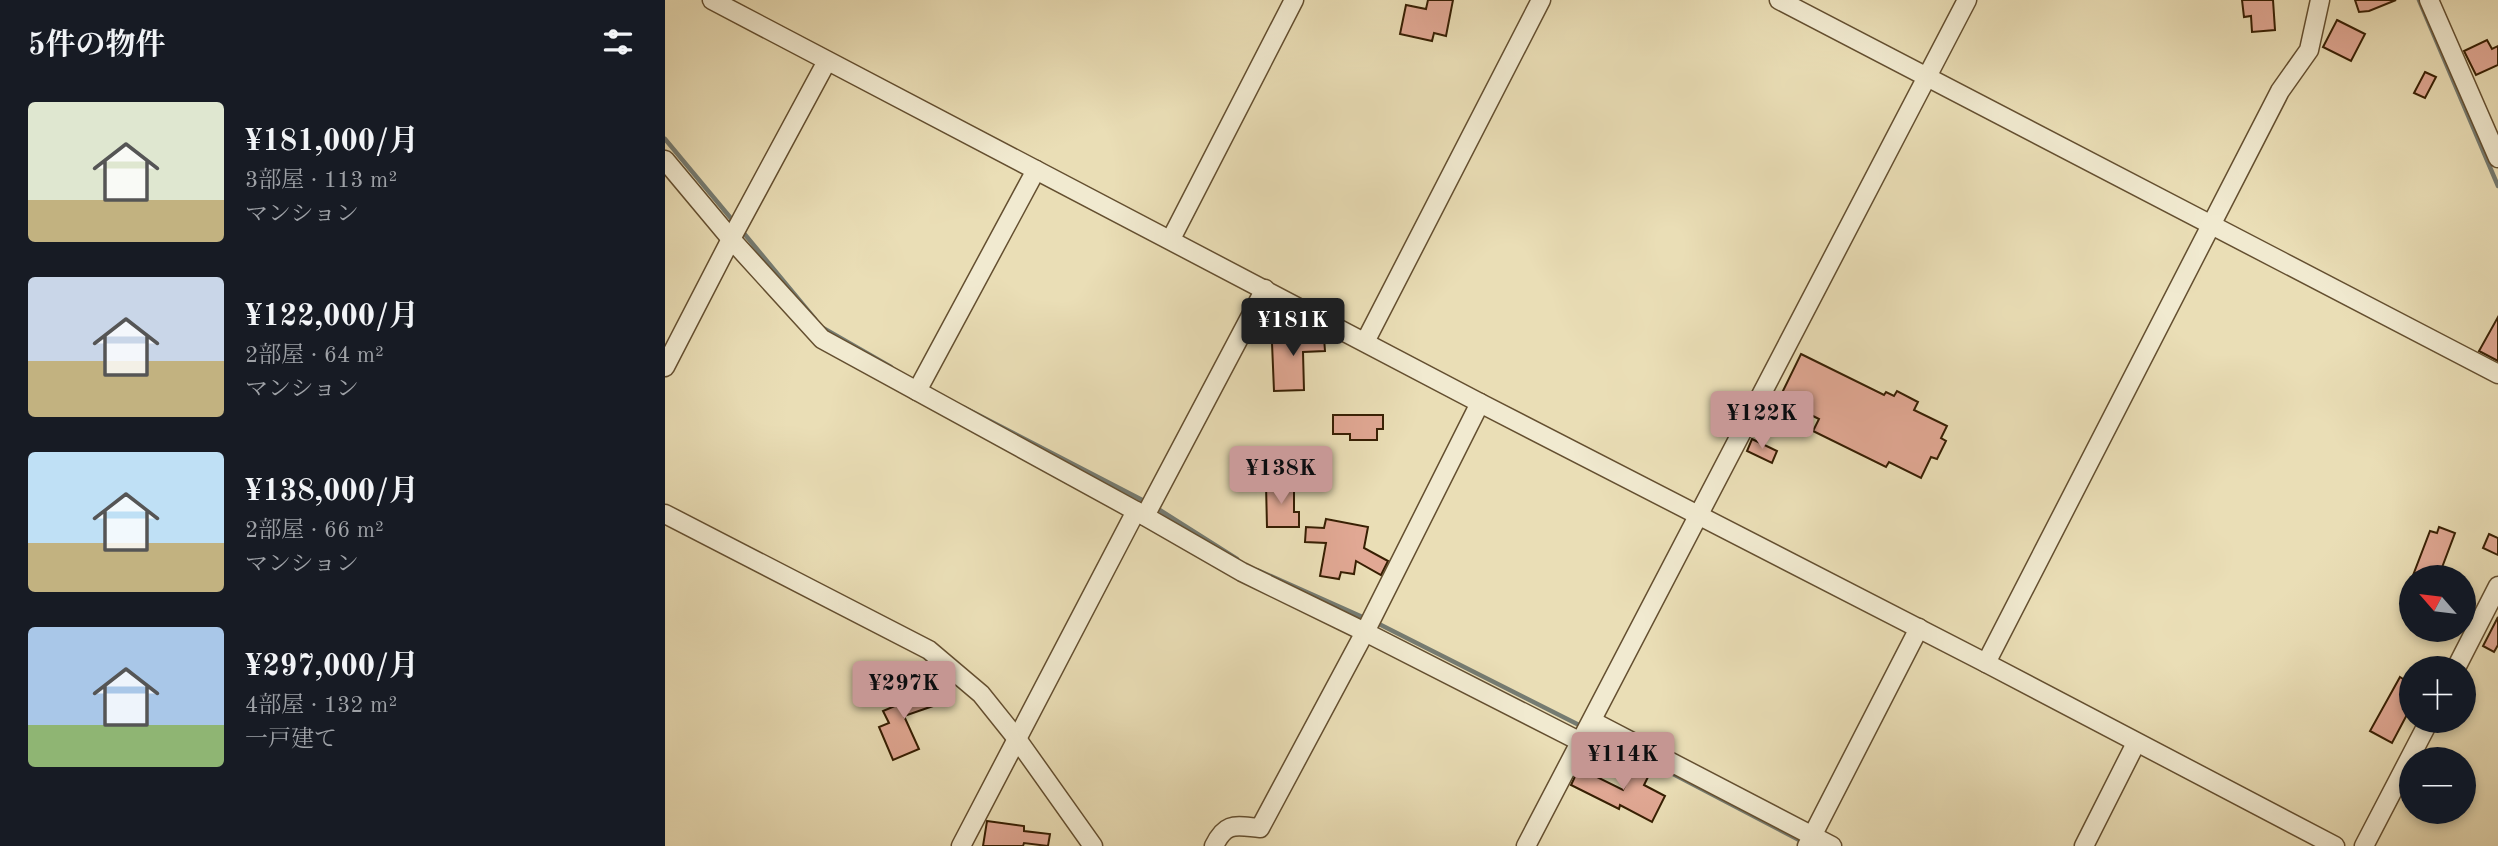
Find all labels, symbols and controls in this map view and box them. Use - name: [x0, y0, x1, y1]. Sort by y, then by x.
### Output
- icon: filters: [599, 23, 637, 61]
- text: 5件の物件: [28, 31, 165, 61]
- text: ¥181,000/月: [245, 127, 419, 157]
- icon: home: [84, 130, 168, 214]
- text: 3部屋 · 113 m²: [245, 169, 397, 192]
- text: マンション: [245, 203, 359, 226]
- pin: ¥181K: [1244, 298, 1342, 358]
- text: ¥122,000/月: [245, 302, 419, 332]
- icon: home: [84, 305, 168, 389]
- text: ¥181K: [1257, 309, 1329, 332]
- text: 2部屋 · 64 m²: [245, 344, 384, 367]
- text: マンション: [245, 378, 359, 401]
- pin: ¥122K: [1713, 392, 1811, 451]
- text: ¥122K: [1726, 402, 1798, 425]
- pin: ¥138K: [1232, 447, 1330, 506]
- text: ¥138K: [1245, 457, 1317, 480]
- text: ¥138,000/月: [245, 477, 419, 507]
- icon: home: [84, 480, 168, 564]
- text: 2部屋 · 66 m²: [245, 519, 384, 542]
- text: マンション: [245, 553, 359, 576]
- north arrow: [2399, 565, 2476, 642]
- map controls: [2399, 565, 2476, 824]
- text: ¥297,000/月: [245, 652, 419, 682]
- icon: home: [84, 655, 168, 739]
- button: +: [2399, 656, 2476, 733]
- pin: ¥297K: [855, 662, 953, 721]
- text: ¥297K: [868, 672, 940, 695]
- text: 4部屋 · 132 m²: [245, 694, 397, 717]
- text: 一戸建て: [245, 728, 337, 751]
- pin: ¥114K: [1574, 732, 1672, 792]
- text: ¥114K: [1587, 743, 1659, 766]
- button: −: [2399, 747, 2476, 824]

